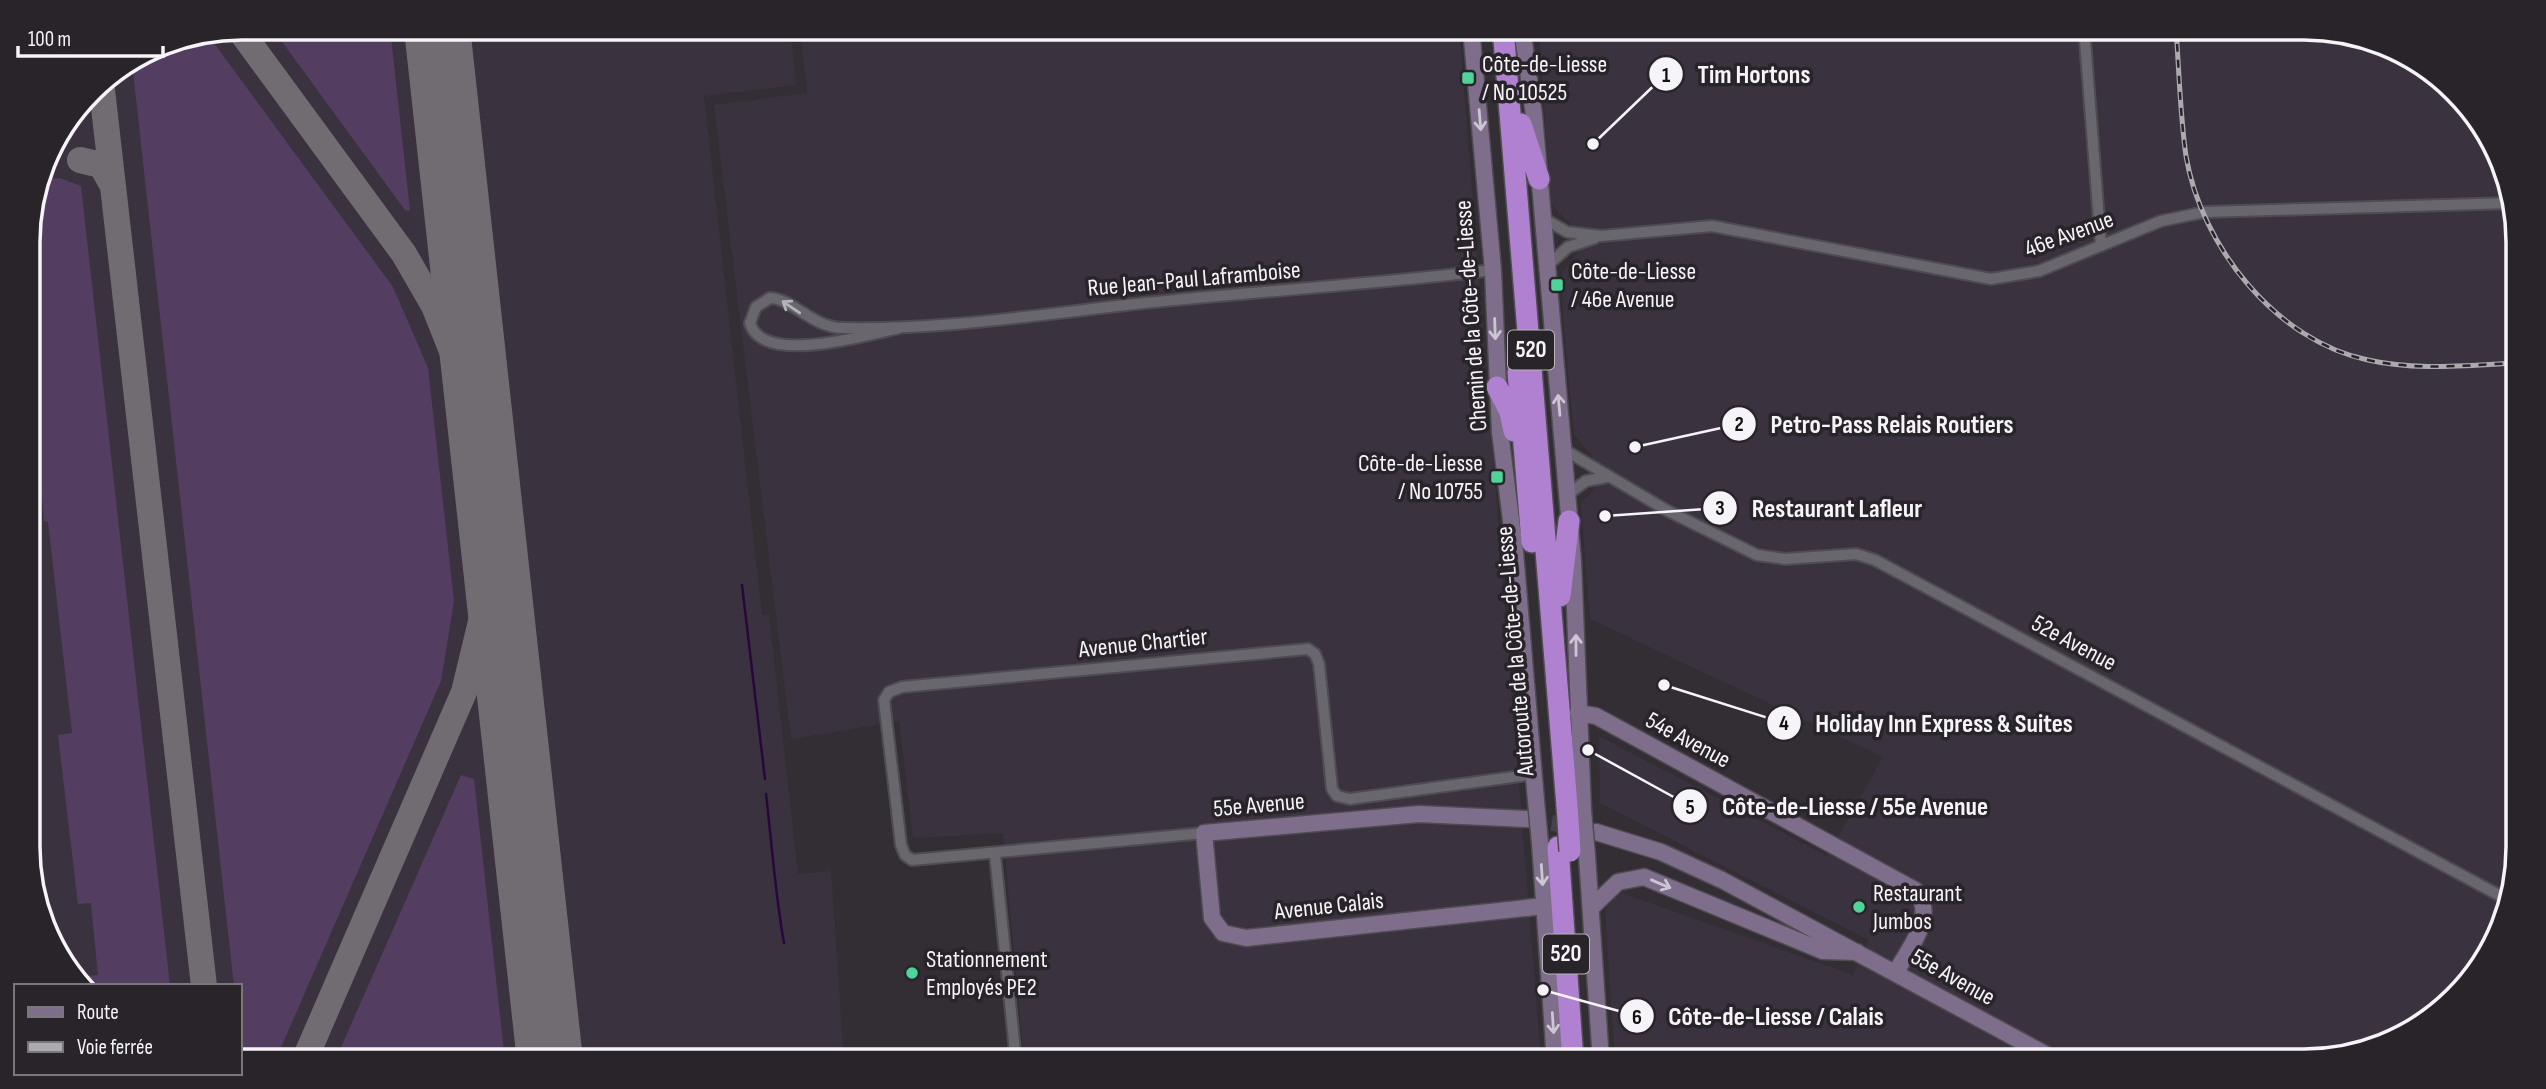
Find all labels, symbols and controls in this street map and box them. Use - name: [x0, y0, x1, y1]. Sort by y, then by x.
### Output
- scale bar: [18, 14, 163, 58]
- text: 100 m: [28, 27, 71, 52]
- place label: Côte-de-Liesse / No 10525: [1482, 50, 1607, 107]
- callout: Tim Hortons: [1648, 51, 1824, 98]
- text: Tim Hortons: [1698, 60, 1810, 91]
- text: 1: [1662, 63, 1670, 88]
- marker: Côte-de-Liesse / No 10525: [1460, 70, 1476, 86]
- one-way arrow: [1474, 109, 1487, 131]
- street label: Chemin de la Côte-de-Liesse: [1448, 199, 1494, 433]
- street label: 46e Avenue: [2020, 205, 2118, 263]
- street label: Rue Jean-Paul Laframboise: [1086, 255, 1302, 303]
- place label: Côte-de-Liesse / 46e Avenue: [1571, 257, 1696, 314]
- marker: Côte-de-Liesse / 46e Avenue: [1549, 277, 1565, 293]
- one-way arrow: [782, 300, 801, 314]
- one-way arrow: [1488, 317, 1501, 340]
- road number: 520: [1508, 330, 1554, 370]
- one-way arrow: [1552, 394, 1565, 416]
- callout: Petro-Pass Relais Routiers: [1721, 400, 2027, 447]
- text: Petro-Pass Relais Routiers: [1770, 410, 2014, 441]
- text: 2: [1734, 412, 1744, 437]
- place label: Côte-de-Liesse / No 10755: [1358, 449, 1483, 506]
- marker: Côte-de-Liesse / No 10755: [1489, 469, 1505, 485]
- callout: Restaurant Lafleur: [1703, 484, 1936, 531]
- text: Restaurant Lafleur: [1752, 494, 1922, 525]
- text: 3: [1715, 496, 1725, 521]
- street label: Autoroute de la Côte-de-Liesse: [1490, 525, 1540, 778]
- street label: 52e Avenue: [2027, 609, 2121, 677]
- street label: Avenue Chartier: [1076, 622, 1209, 664]
- one-way arrow: [1569, 633, 1583, 656]
- callout: Holiday Inn Express & Suites: [1767, 699, 2087, 746]
- street label: 54e Avenue: [1641, 706, 1735, 774]
- text: Holiday Inn Express & Suites: [1815, 709, 2073, 740]
- text: 4: [1779, 711, 1789, 736]
- callout: Côte-de-Liesse / 55e Avenue: [1673, 783, 2002, 830]
- street label: 55e Avenue: [1212, 787, 1306, 823]
- text: Côte-de-Liesse / 55e Avenue: [1722, 792, 1988, 823]
- text: 5: [1685, 795, 1695, 820]
- one-way arrow: [1536, 863, 1549, 886]
- one-way arrow: [1649, 878, 1671, 891]
- place label: Restaurant Jumbos: [1872, 879, 1962, 936]
- street label: Avenue Calais: [1272, 886, 1385, 926]
- marker: Restaurant Jumbos: [1851, 899, 1867, 915]
- road number: 520: [1543, 934, 1589, 973]
- street label: 55e Avenue: [1906, 942, 2000, 1012]
- place label: Stationnement Employés PE2: [926, 945, 1047, 1002]
- marker: Stationnement Employés PE2: [904, 965, 920, 981]
- legend: [14, 984, 242, 1075]
- callout: Côte-de-Liesse / Calais: [1619, 993, 1898, 1040]
- text: Route: [77, 1000, 119, 1025]
- text: Côte-de-Liesse / Calais: [1668, 1002, 1884, 1033]
- text: 6: [1632, 1005, 1642, 1030]
- one-way arrow: [1547, 1012, 1560, 1034]
- text: Voie ferrée: [77, 1035, 153, 1060]

